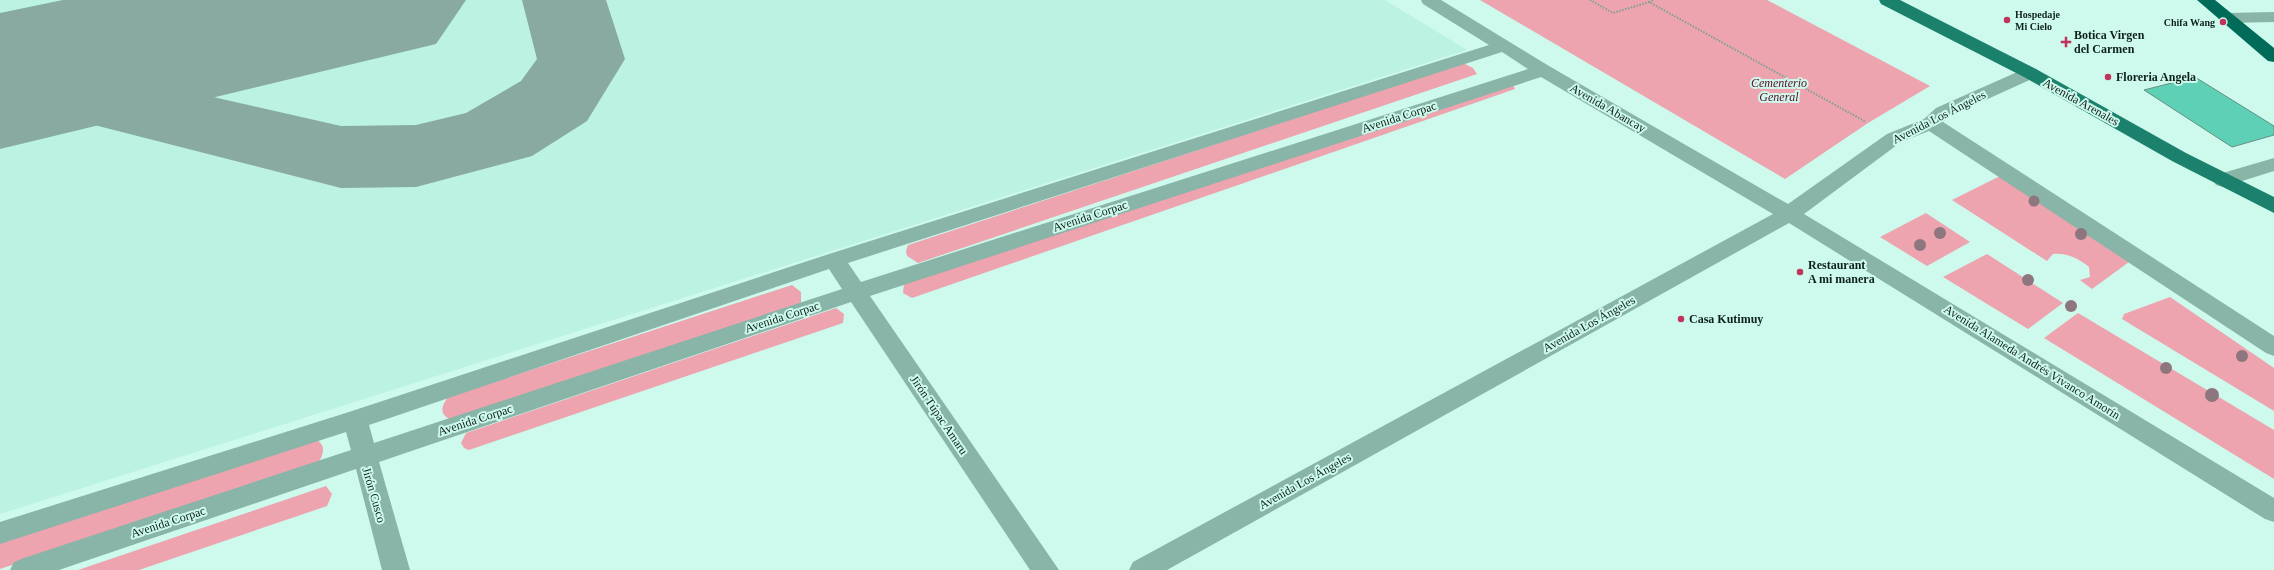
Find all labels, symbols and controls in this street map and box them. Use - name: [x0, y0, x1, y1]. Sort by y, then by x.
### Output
- place label: Hospedaje Mi Cielo: [2015, 9, 2061, 32]
- marker: Hospedaje Mi Cielo: [2002, 15, 2012, 25]
- place label: Chifa Wang: [2164, 17, 2215, 28]
- marker: Chifa Wang: [2218, 17, 2228, 27]
- place label: Botica Virgen del Carmen: [2074, 28, 2145, 56]
- marker: Botica Virgen del Carmen: [2061, 37, 2071, 47]
- place label: Floreria Angela: [2116, 70, 2196, 84]
- marker: Floreria Angela: [2103, 72, 2113, 82]
- street label: Avenida Arenales: [2041, 75, 2122, 129]
- park label: Cementerio General: [1751, 76, 1807, 104]
- street label: Avenida Abancay: [1568, 81, 1648, 135]
- street label: Avenida Los Ángeles: [1890, 87, 1988, 147]
- street label: Avenida Corpac: [1360, 98, 1438, 136]
- street label: Avenida Corpac: [1051, 197, 1129, 235]
- place label: Restaurant A mi manera: [1808, 258, 1875, 286]
- marker: Restaurant A mi manera: [1795, 267, 1805, 277]
- street label: Avenida Los Ángeles: [1541, 293, 1638, 355]
- street label: Avenida Corpac: [743, 298, 821, 336]
- street label: Avenida Alameda Andrés Vivanco Amorín: [1941, 302, 2123, 422]
- place label: Casa Kutimuy: [1689, 312, 1763, 326]
- marker: Casa Kutimuy: [1676, 314, 1686, 324]
- street label: Jirón Túpac Amaru: [907, 373, 971, 457]
- street label: Avenida Corpac: [436, 401, 514, 439]
- street label: Avenida Los Ángeles: [1257, 450, 1354, 512]
- street label: Jirón Cusco: [359, 466, 389, 524]
- street label: Avenida Corpac: [129, 503, 207, 541]

